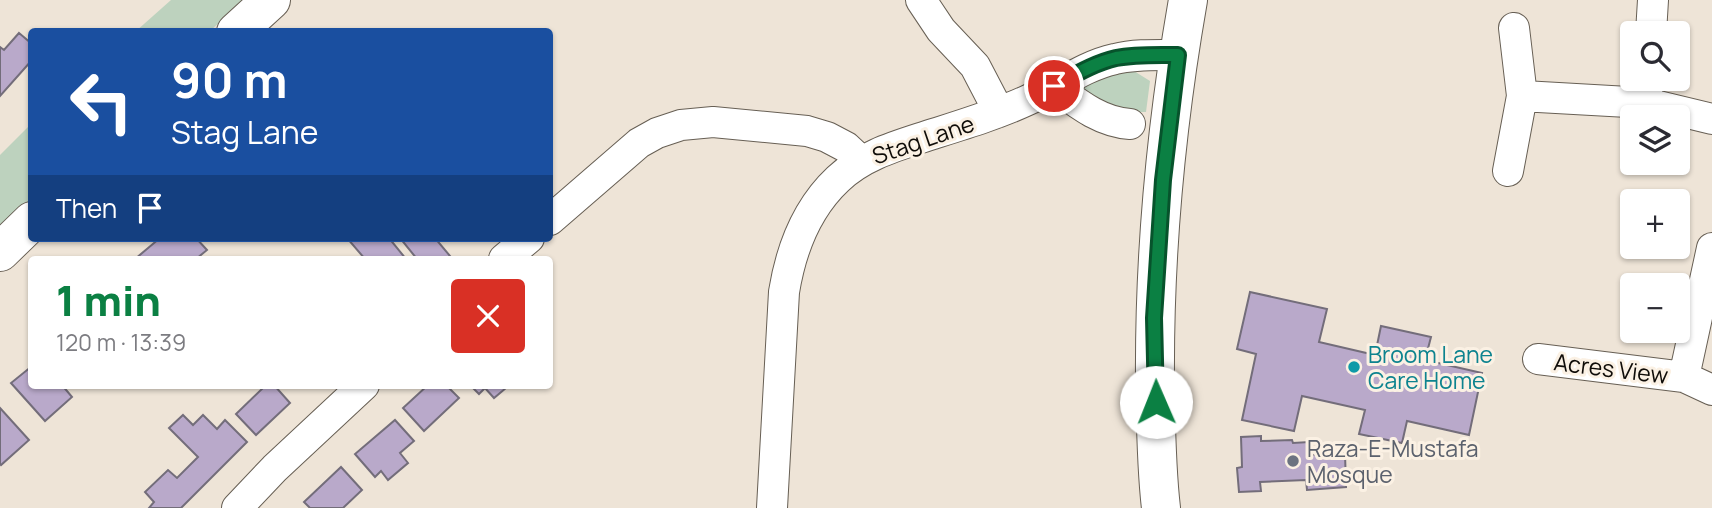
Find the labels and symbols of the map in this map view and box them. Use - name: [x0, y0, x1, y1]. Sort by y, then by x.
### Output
- pin: [1024, 56, 1084, 116]
- street label: Stag Lane: [868, 107, 978, 171]
- place label: Broom Lane Care Home: [1368, 338, 1493, 396]
- street label: Acres View: [1552, 345, 1670, 391]
- marker: Broom Lane Care Home: [1346, 359, 1362, 375]
- position arrow: [1119, 365, 1193, 439]
- place label: Raza-E-Mustafa Mosque: [1307, 432, 1479, 490]
- marker: Raza-E-Mustafa Mosque: [1285, 453, 1301, 469]

